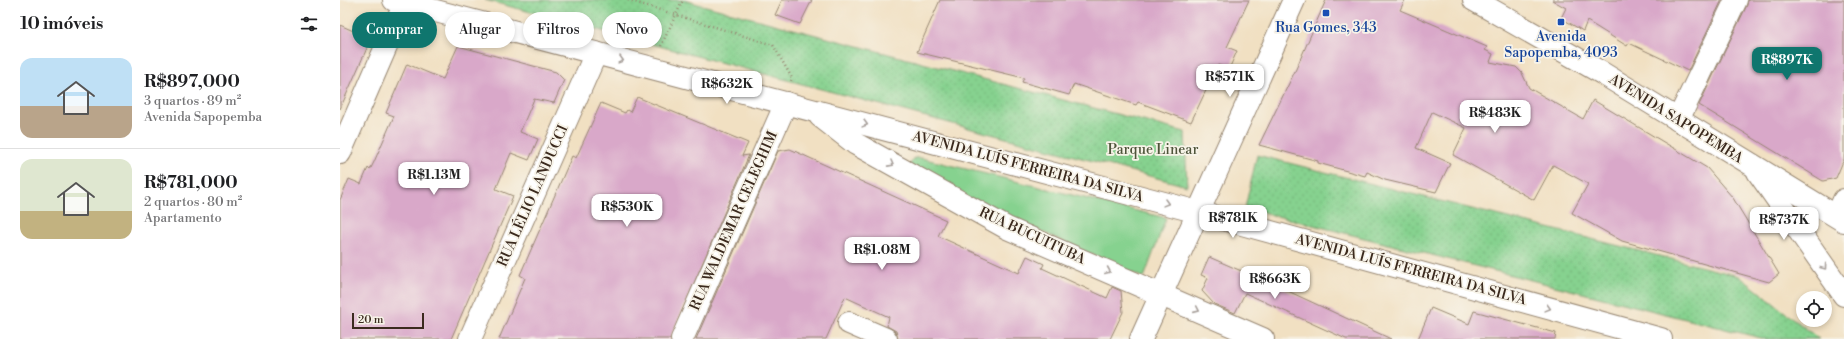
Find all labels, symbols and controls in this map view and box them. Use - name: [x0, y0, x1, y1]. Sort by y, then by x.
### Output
- marker: Rua Gomes, 343: [1321, 8, 1331, 18]
- chip: Comprar: [352, 12, 437, 48]
- chip: Alugar: [445, 12, 515, 48]
- chip: Filtros: [523, 12, 594, 48]
- chip: Novo: [602, 12, 662, 48]
- text: 10 imóveis: [20, 13, 103, 35]
- icon: filters: [298, 13, 320, 35]
- marker: Avenida Sapopemba, 4093: [1556, 17, 1566, 27]
- place label: Rua Gomes, 343: [1275, 19, 1377, 37]
- place label: Avenida Sapopemba, 4093: [1504, 28, 1618, 62]
- pin: R$897K: [1754, 47, 1820, 81]
- text: R$897K: [1761, 52, 1813, 68]
- one-way arrow: [618, 55, 624, 63]
- pin: R$571K: [1197, 64, 1263, 98]
- text: R$571K: [1205, 69, 1255, 85]
- street label: AVENIDA SAPOPEMBA: [1605, 70, 1747, 168]
- text: R$897,000: [144, 71, 240, 93]
- pin: R$632K: [694, 71, 760, 105]
- icon: home: [52, 74, 100, 122]
- text: R$632K: [701, 76, 753, 92]
- text: 3 quartos · 89 m²: [144, 93, 241, 109]
- pin: R$483K: [1462, 100, 1528, 134]
- text: R$483K: [1469, 105, 1521, 121]
- text: Avenida Sapopemba: [144, 109, 262, 125]
- one-way arrow: [861, 119, 868, 127]
- street label: RUA LÉLIO LANDUCCI: [492, 121, 573, 270]
- street label: AVENIDA LUÍS FERREIRA DA SILVA: [910, 125, 1146, 207]
- street label: RUA WALDEMAR CELEGHIM: [686, 128, 782, 313]
- park label: Parque Linear: [1108, 141, 1198, 159]
- one-way arrow: [887, 159, 894, 166]
- pin: R$1.13M: [397, 162, 471, 196]
- text: R$1.13M: [407, 167, 461, 183]
- text: R$781,000: [144, 172, 238, 194]
- icon: home: [52, 175, 100, 223]
- text: 2 quartos · 80 m²: [144, 194, 242, 210]
- pin: R$530K: [594, 194, 660, 228]
- one-way arrow: [1162, 198, 1169, 207]
- text: R$530K: [600, 199, 654, 215]
- street label: RUA BUCUITUBA: [976, 203, 1089, 269]
- pin: R$781K: [1200, 205, 1266, 239]
- pin: R$737K: [1751, 207, 1817, 241]
- text: Apartamento: [144, 210, 222, 226]
- text: R$781K: [1208, 210, 1258, 226]
- text: R$737K: [1759, 212, 1809, 228]
- street label: AVENIDA LUÍS FERREIRA DA SILVA: [1293, 228, 1529, 310]
- pin: R$1.08M: [845, 237, 919, 271]
- text: R$1.08M: [853, 242, 911, 258]
- one-way arrow: [1819, 263, 1826, 270]
- one-way arrow: [1103, 266, 1111, 274]
- pin: R$663K: [1242, 266, 1308, 300]
- text: R$663K: [1249, 271, 1301, 287]
- map controls: [1796, 291, 1832, 327]
- button: locate: [1796, 291, 1832, 327]
- one-way arrow: [1544, 303, 1551, 312]
- one-way arrow: [1192, 305, 1200, 313]
- scale bar: [352, 311, 424, 330]
- text: 20 m: [358, 313, 383, 327]

